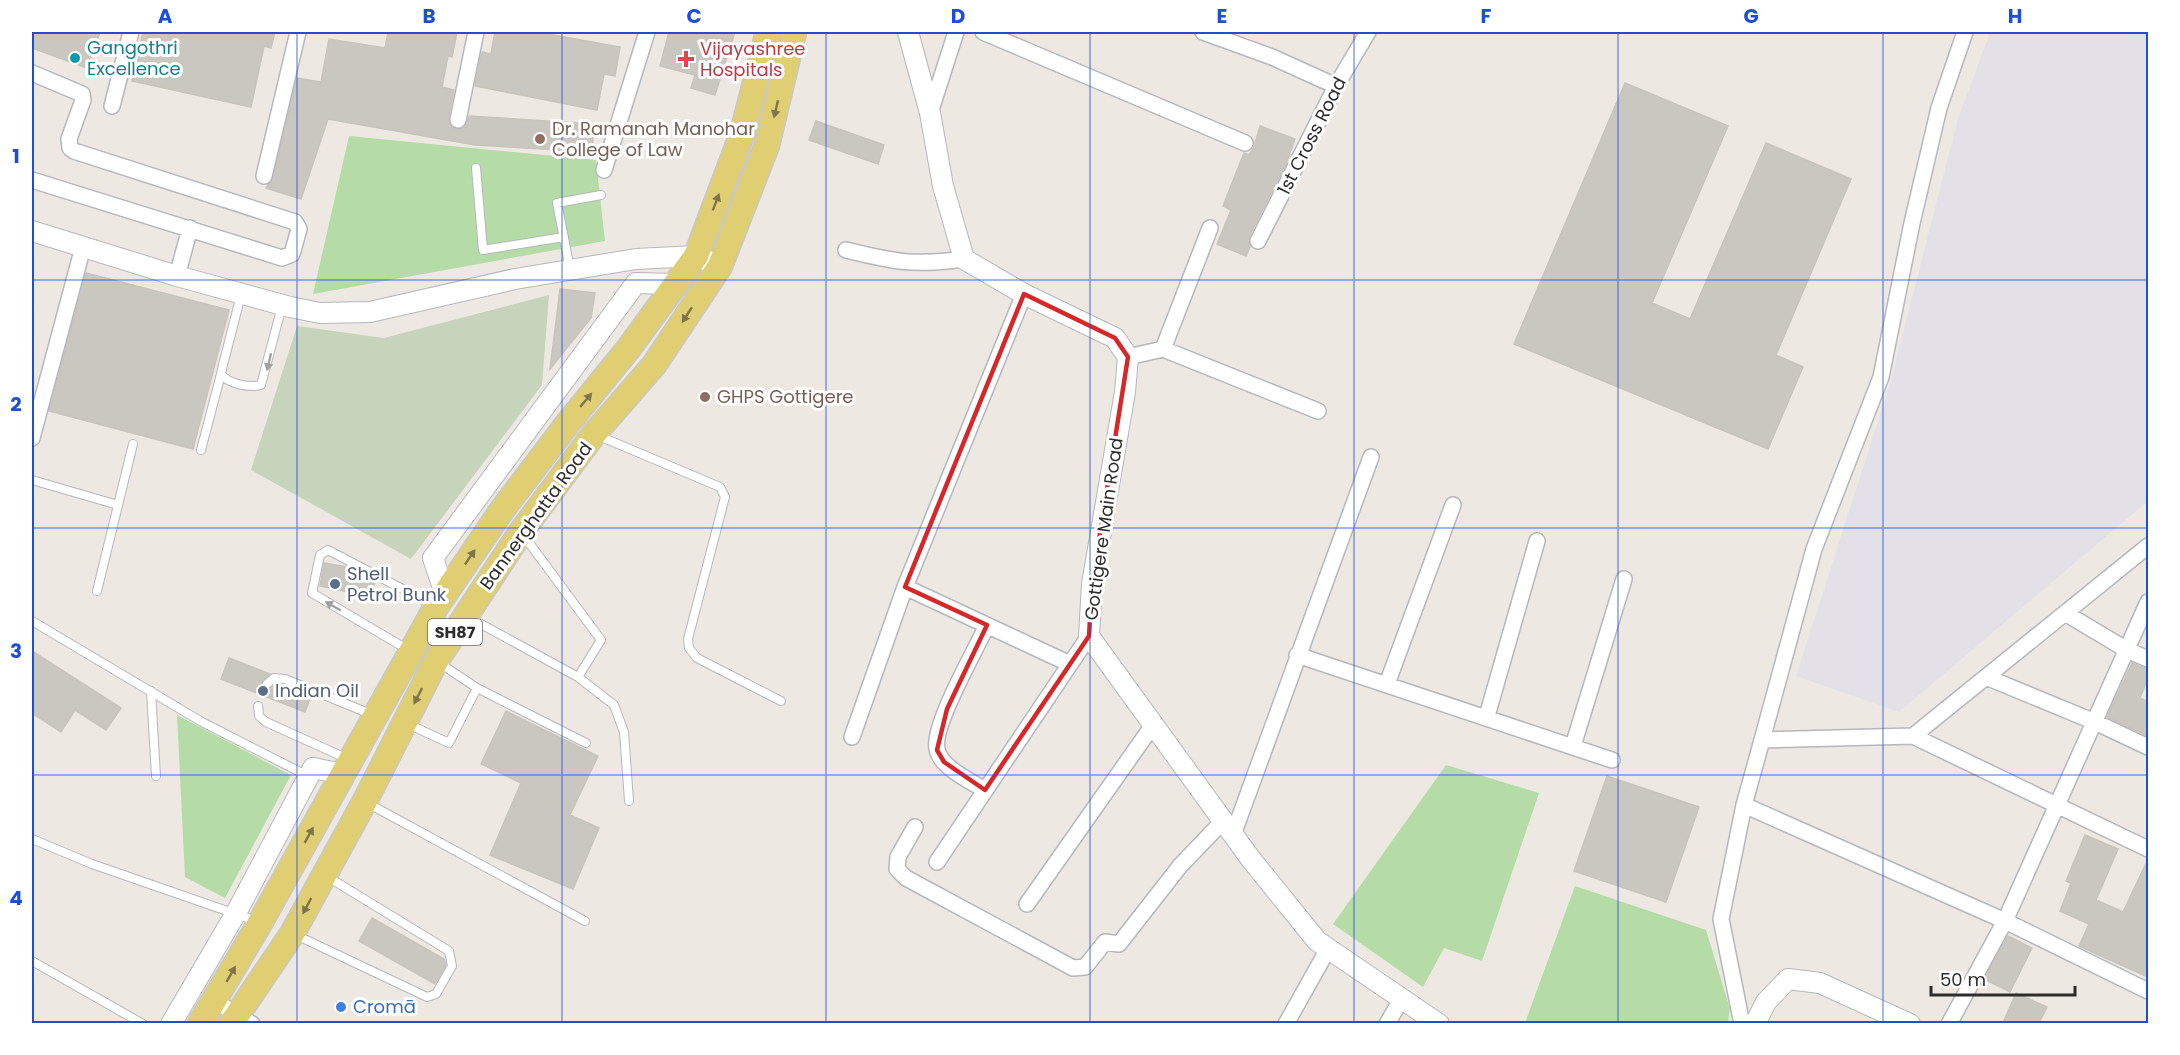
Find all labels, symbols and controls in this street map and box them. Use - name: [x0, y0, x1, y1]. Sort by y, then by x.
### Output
- text: A: [158, 2, 173, 30]
- text: B: [422, 2, 436, 30]
- text: C: [686, 2, 702, 30]
- text: D: [951, 2, 965, 30]
- text: E: [1217, 2, 1227, 30]
- text: F: [1481, 2, 1492, 30]
- text: G: [1743, 2, 1759, 30]
- text: H: [2008, 2, 2022, 30]
- place label: Gangothri Excellence: [87, 35, 181, 81]
- place label: Vijayashree Hospitals: [700, 36, 805, 82]
- marker: Vijayashree Hospitals: [677, 50, 695, 68]
- marker: Gangothri Excellence: [68, 51, 82, 65]
- street label: 1st Cross Road: [1271, 73, 1352, 199]
- one-way arrow: [770, 100, 780, 118]
- place label: Dr. Ramanah Manohar College of Law: [552, 116, 755, 162]
- marker: Dr. Ramanah Manohar College of Law: [533, 132, 547, 146]
- text: 1: [12, 142, 20, 170]
- one-way arrow: [712, 193, 722, 211]
- one-way arrow: [682, 306, 693, 323]
- one-way arrow: [263, 353, 273, 371]
- place label: GHPS Gottigere: [717, 384, 854, 409]
- text: 2: [10, 390, 22, 418]
- marker: GHPS Gottigere: [698, 390, 712, 404]
- one-way arrow: [579, 393, 592, 408]
- street label: Gottigere Main Road: [1078, 436, 1129, 622]
- street label: Bannerghatta Road: [474, 437, 598, 595]
- one-way arrow: [464, 550, 476, 566]
- place label: Shell Petrol Bunk: [347, 561, 447, 607]
- marker: Shell Petrol Bunk: [328, 577, 342, 591]
- one-way arrow: [324, 601, 341, 611]
- road number: SH87: [428, 619, 482, 645]
- text: 3: [10, 637, 22, 665]
- place label: Indian Oil: [275, 678, 359, 703]
- marker: Indian Oil: [256, 684, 270, 698]
- one-way arrow: [413, 688, 423, 705]
- one-way arrow: [304, 826, 314, 843]
- text: 4: [9, 884, 23, 912]
- one-way arrow: [302, 897, 312, 914]
- scale bar: [1931, 959, 2075, 997]
- one-way arrow: [225, 966, 236, 982]
- text: 50 m: [1940, 967, 1986, 992]
- place label: Cromā: [353, 994, 416, 1019]
- marker: Cromā: [334, 1000, 348, 1014]

